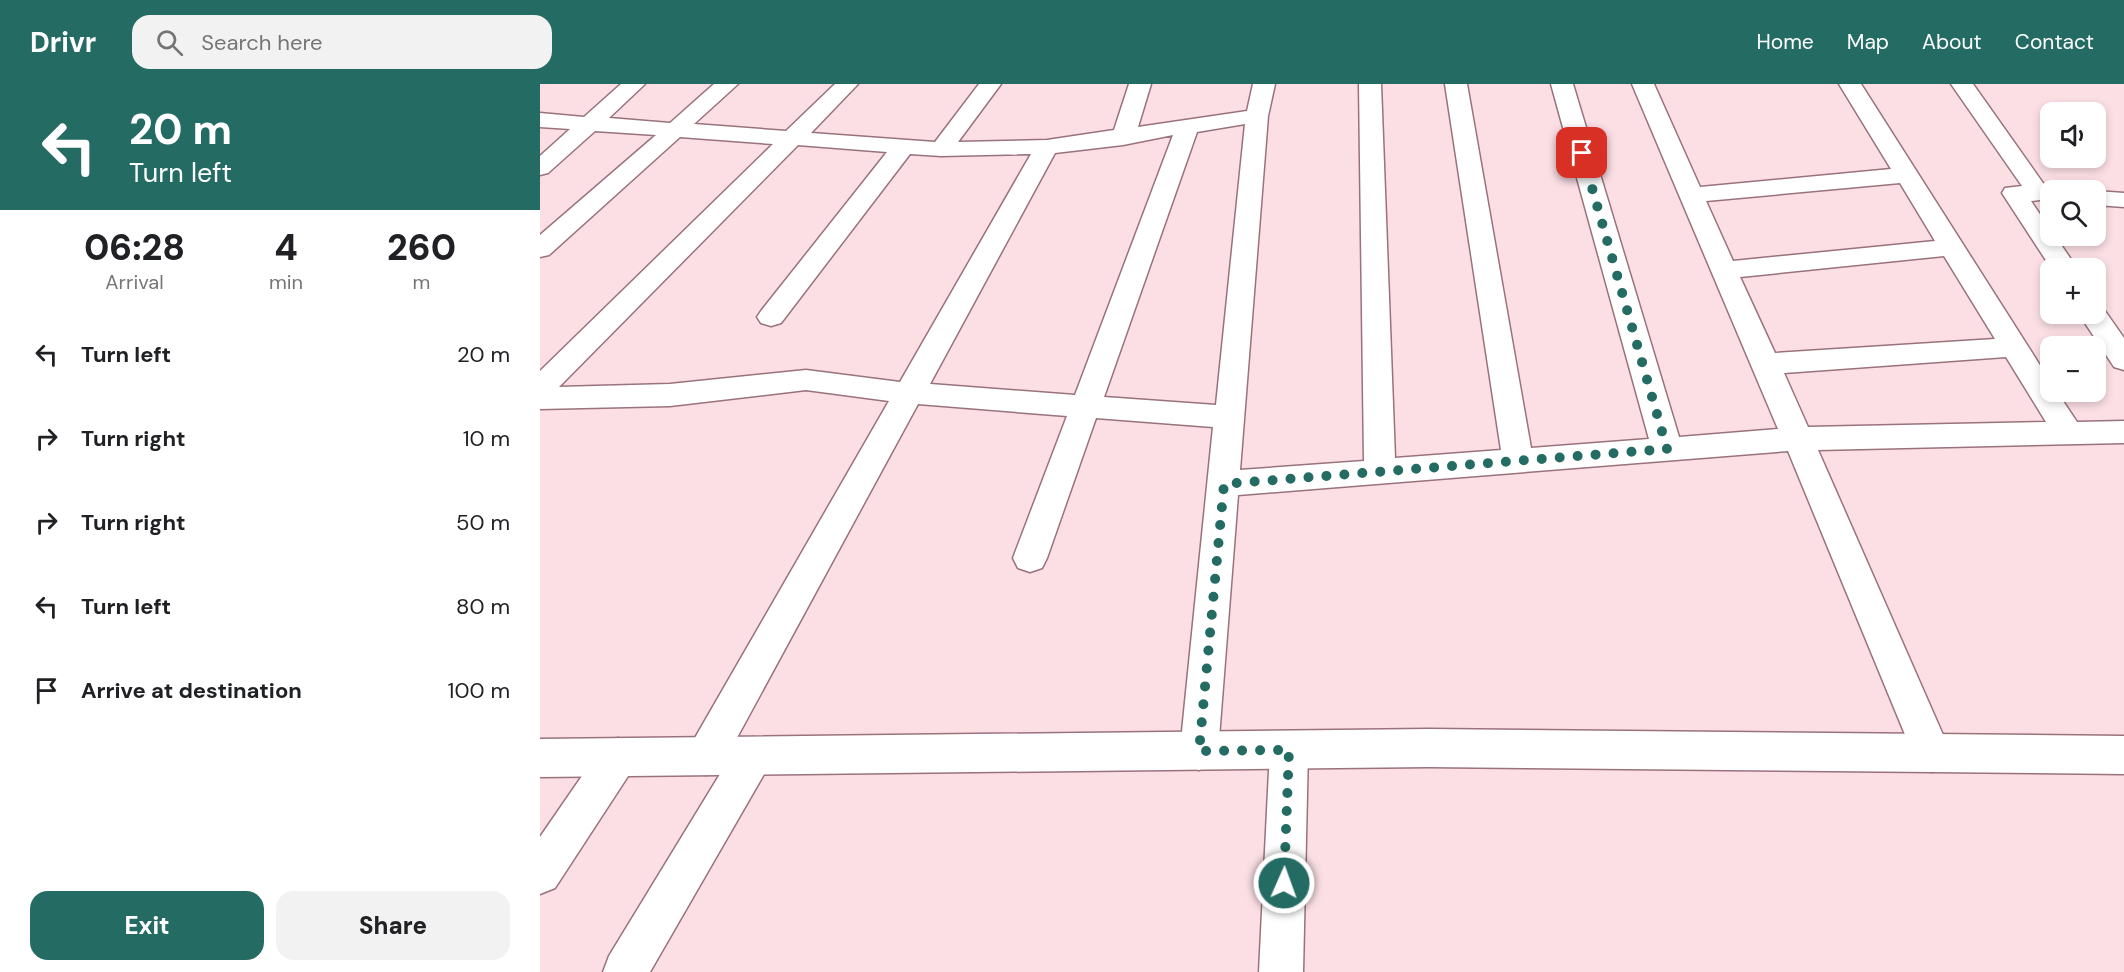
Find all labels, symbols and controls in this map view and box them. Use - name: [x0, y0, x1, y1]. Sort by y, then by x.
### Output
- search box: [132, 15, 552, 69]
- text: Drivr: [30, 24, 96, 61]
- icon: search: [153, 26, 186, 59]
- text: Search here: [201, 28, 323, 57]
- text: Home: [1756, 28, 1814, 56]
- text: Map: [1847, 28, 1889, 56]
- text: About: [1922, 28, 1982, 56]
- text: Contact: [2015, 28, 2094, 56]
- text: 20 m: [129, 102, 232, 157]
- map controls: [2040, 102, 2106, 402]
- button: sound: [2040, 102, 2106, 168]
- icon: left: [30, 108, 108, 186]
- pin: [1556, 127, 1607, 178]
- icon: arrive: [1565, 136, 1598, 169]
- text: Turn left: [129, 155, 232, 190]
- button: search: [2040, 180, 2106, 246]
- text: 06:28: [84, 224, 185, 271]
- text: 4: [274, 224, 298, 271]
- text: 260: [387, 224, 456, 271]
- button: +: [2040, 258, 2106, 324]
- text: Arrival: [105, 269, 164, 295]
- text: min: [269, 269, 303, 295]
- text: m: [413, 269, 430, 295]
- button: −: [2040, 336, 2106, 402]
- icon: left: [30, 338, 63, 371]
- text: Turn left: [81, 340, 171, 369]
- text: 20 m: [457, 340, 510, 369]
- icon: right: [30, 422, 63, 455]
- text: Turn right: [81, 424, 186, 453]
- text: 10 m: [463, 424, 510, 453]
- icon: right: [30, 506, 63, 539]
- text: Turn right: [81, 508, 186, 537]
- text: 50 m: [456, 508, 510, 537]
- icon: left: [30, 590, 63, 623]
- text: Turn left: [81, 592, 171, 621]
- text: 80 m: [456, 592, 510, 621]
- icon: arrive: [30, 674, 63, 707]
- text: Arrive at destination: [81, 676, 302, 705]
- text: 100 m: [448, 676, 510, 705]
- position arrow: [1252, 851, 1316, 915]
- button: Exit: [30, 891, 264, 960]
- button: Share: [276, 891, 510, 960]

